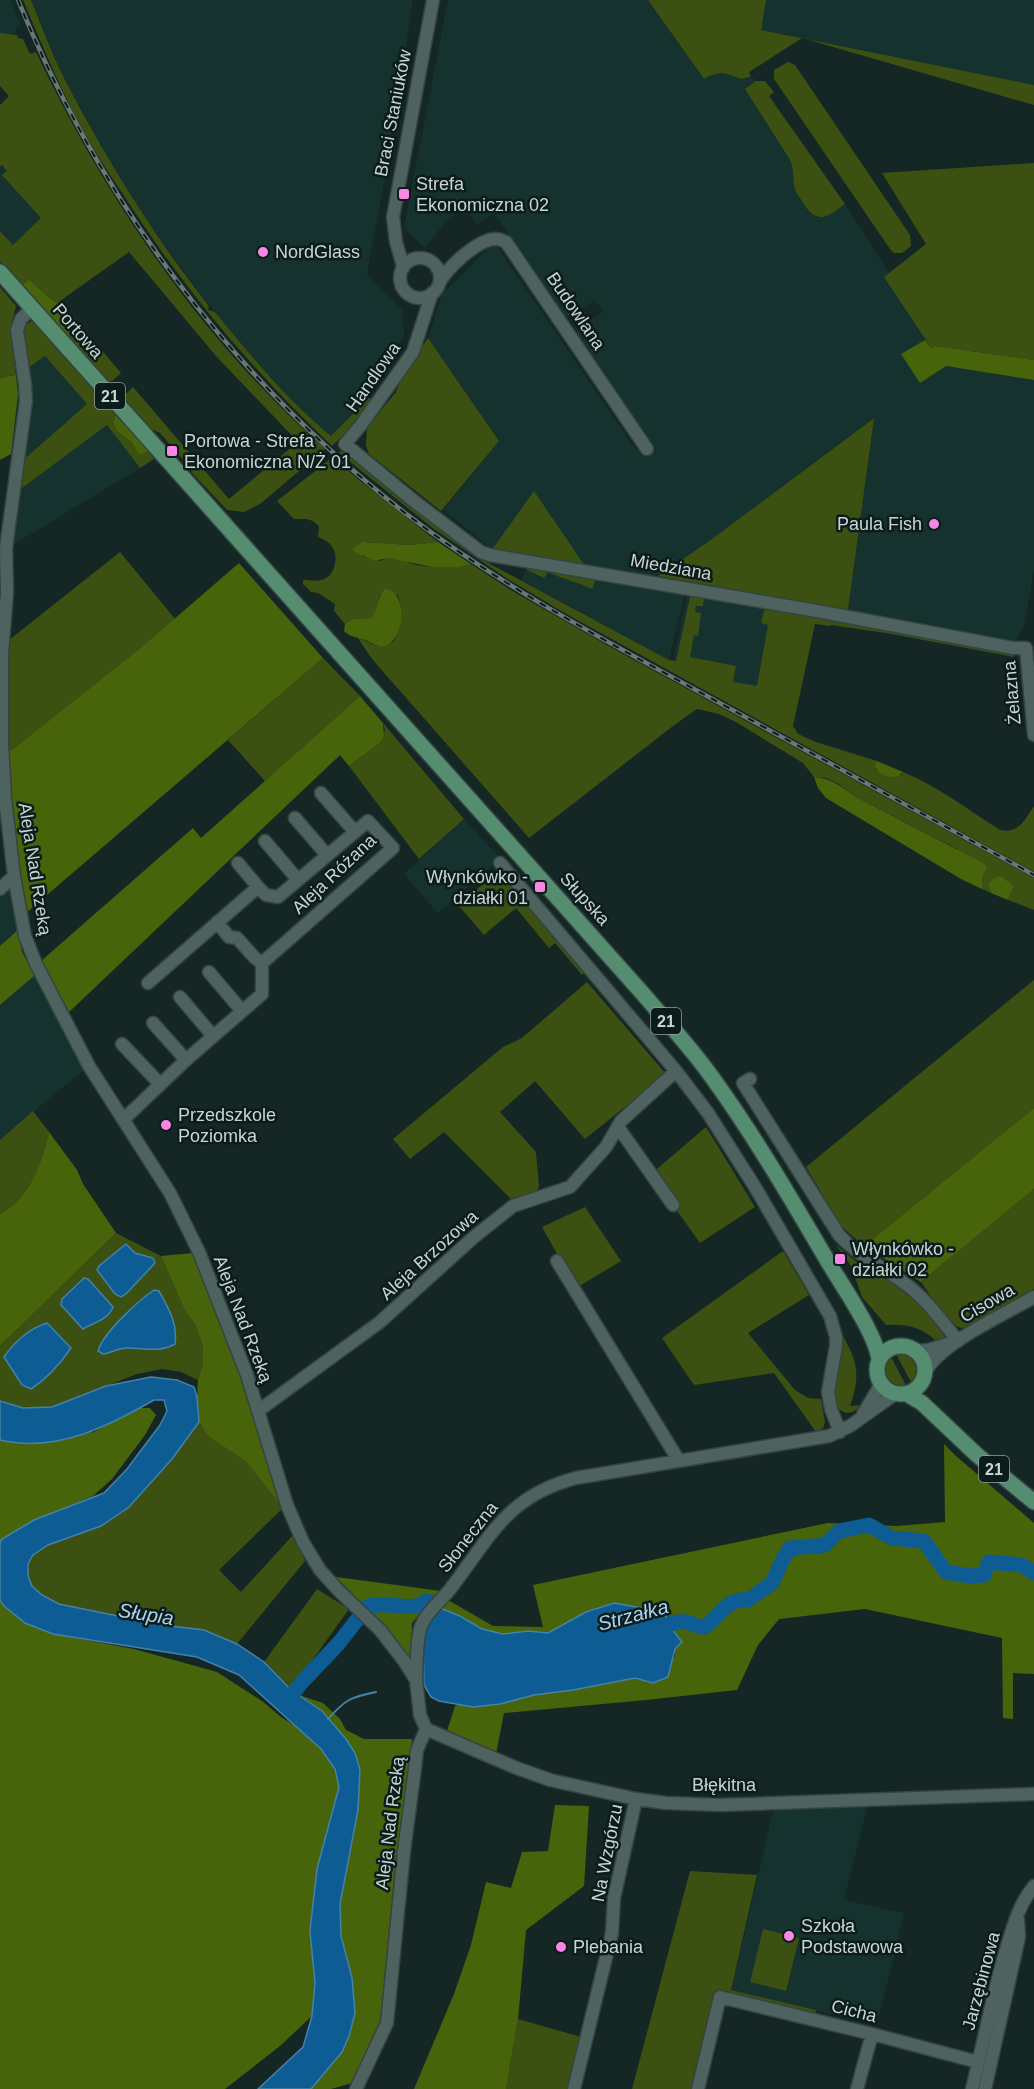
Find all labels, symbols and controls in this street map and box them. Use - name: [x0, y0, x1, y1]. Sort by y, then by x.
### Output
- street label: Braci Staniuków: [371, 47, 415, 178]
- place label: Strefa Ekonomiczna 02: [416, 174, 549, 215]
- marker: Strefa Ekonomiczna 02: [397, 187, 411, 201]
- place label: NordGlass: [275, 242, 360, 262]
- marker: NordGlass: [256, 245, 270, 259]
- street label: Budowlana: [543, 268, 610, 354]
- street label: Portowa: [49, 300, 108, 363]
- street label: Handlowa: [342, 338, 405, 416]
- road number: 21: [95, 383, 125, 409]
- place label: Portowa - Strefa Ekonomiczna N/Ż 01: [184, 431, 351, 472]
- marker: Portowa - Strefa Ekonomiczna N/Ż 01: [165, 444, 179, 458]
- place label: Paula Fish: [837, 514, 922, 534]
- marker: Paula Fish: [927, 517, 941, 531]
- street label: Miedziana: [629, 550, 714, 584]
- street label: Żelazna: [999, 659, 1025, 726]
- street label: Aleja Nad Rzeką: [15, 801, 56, 938]
- street label: Aleja Różana: [288, 830, 381, 918]
- place label: Włynkówko - działki 01: [426, 867, 528, 908]
- street label: Słupska: [556, 869, 615, 930]
- marker: Włynkówko - działki 01: [533, 880, 547, 894]
- road number: 21: [651, 1008, 681, 1034]
- place label: Przedszkole Poziomka: [178, 1105, 276, 1146]
- marker: Przedszkole Poziomka: [159, 1118, 173, 1132]
- street label: Aleja Brzozowa: [376, 1205, 483, 1304]
- place label: Włynkówko - działki 02: [852, 1239, 954, 1280]
- marker: Włynkówko - działki 02: [833, 1252, 847, 1266]
- street label: Aleja Nad Rzeką: [210, 1253, 277, 1386]
- street label: Cisowa: [956, 1279, 1018, 1326]
- road number: 21: [979, 1456, 1009, 1482]
- street label: Słoneczna: [434, 1497, 502, 1576]
- water label: Strzałka: [595, 1595, 671, 1635]
- water label: Słupia: [117, 1599, 175, 1629]
- street label: Aleja Nad Rzeką: [372, 1754, 408, 1891]
- street label: Błękitna: [692, 1775, 757, 1795]
- street label: Na Wzgórzu: [588, 1802, 626, 1904]
- place label: Szkoła Podstawowa: [801, 1916, 904, 1957]
- marker: Szkoła Podstawowa: [782, 1929, 796, 1943]
- street label: Jarzębinowa: [958, 1929, 1004, 2032]
- place label: Plebania: [573, 1937, 644, 1957]
- marker: Plebania: [554, 1940, 568, 1954]
- street label: Cicha: [829, 1996, 880, 2027]

